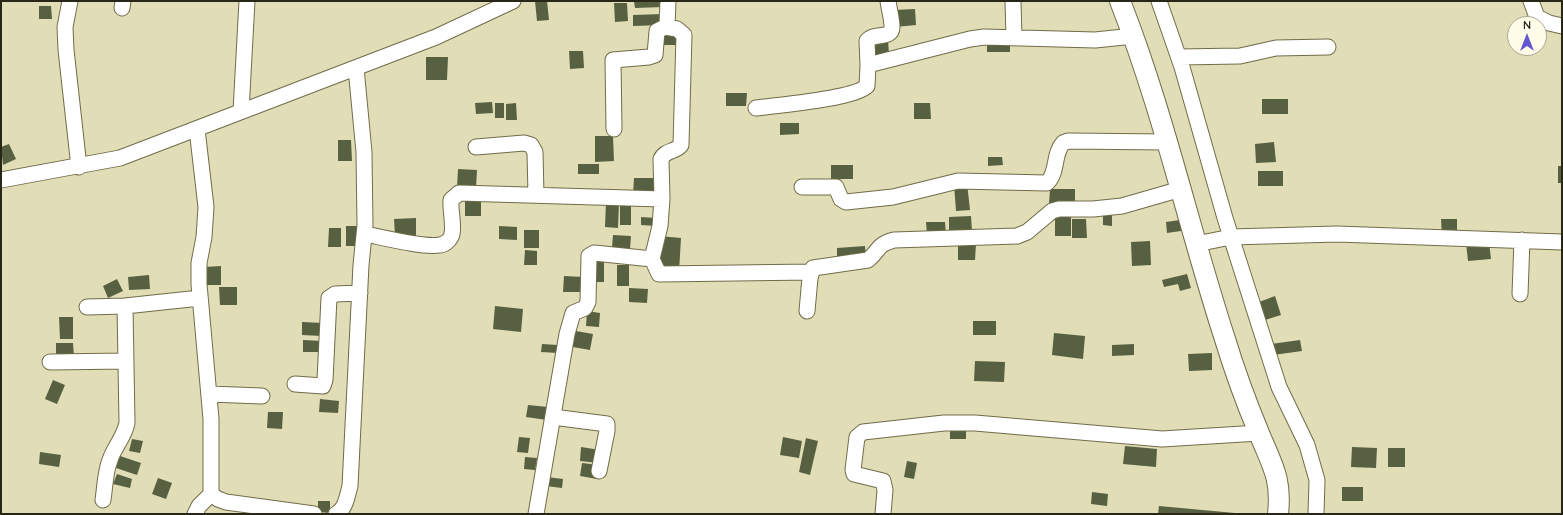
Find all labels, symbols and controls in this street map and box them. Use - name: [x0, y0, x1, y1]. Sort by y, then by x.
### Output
- north arrow: [1507, 16, 1547, 56]
- text: N: [1523, 18, 1531, 32]

